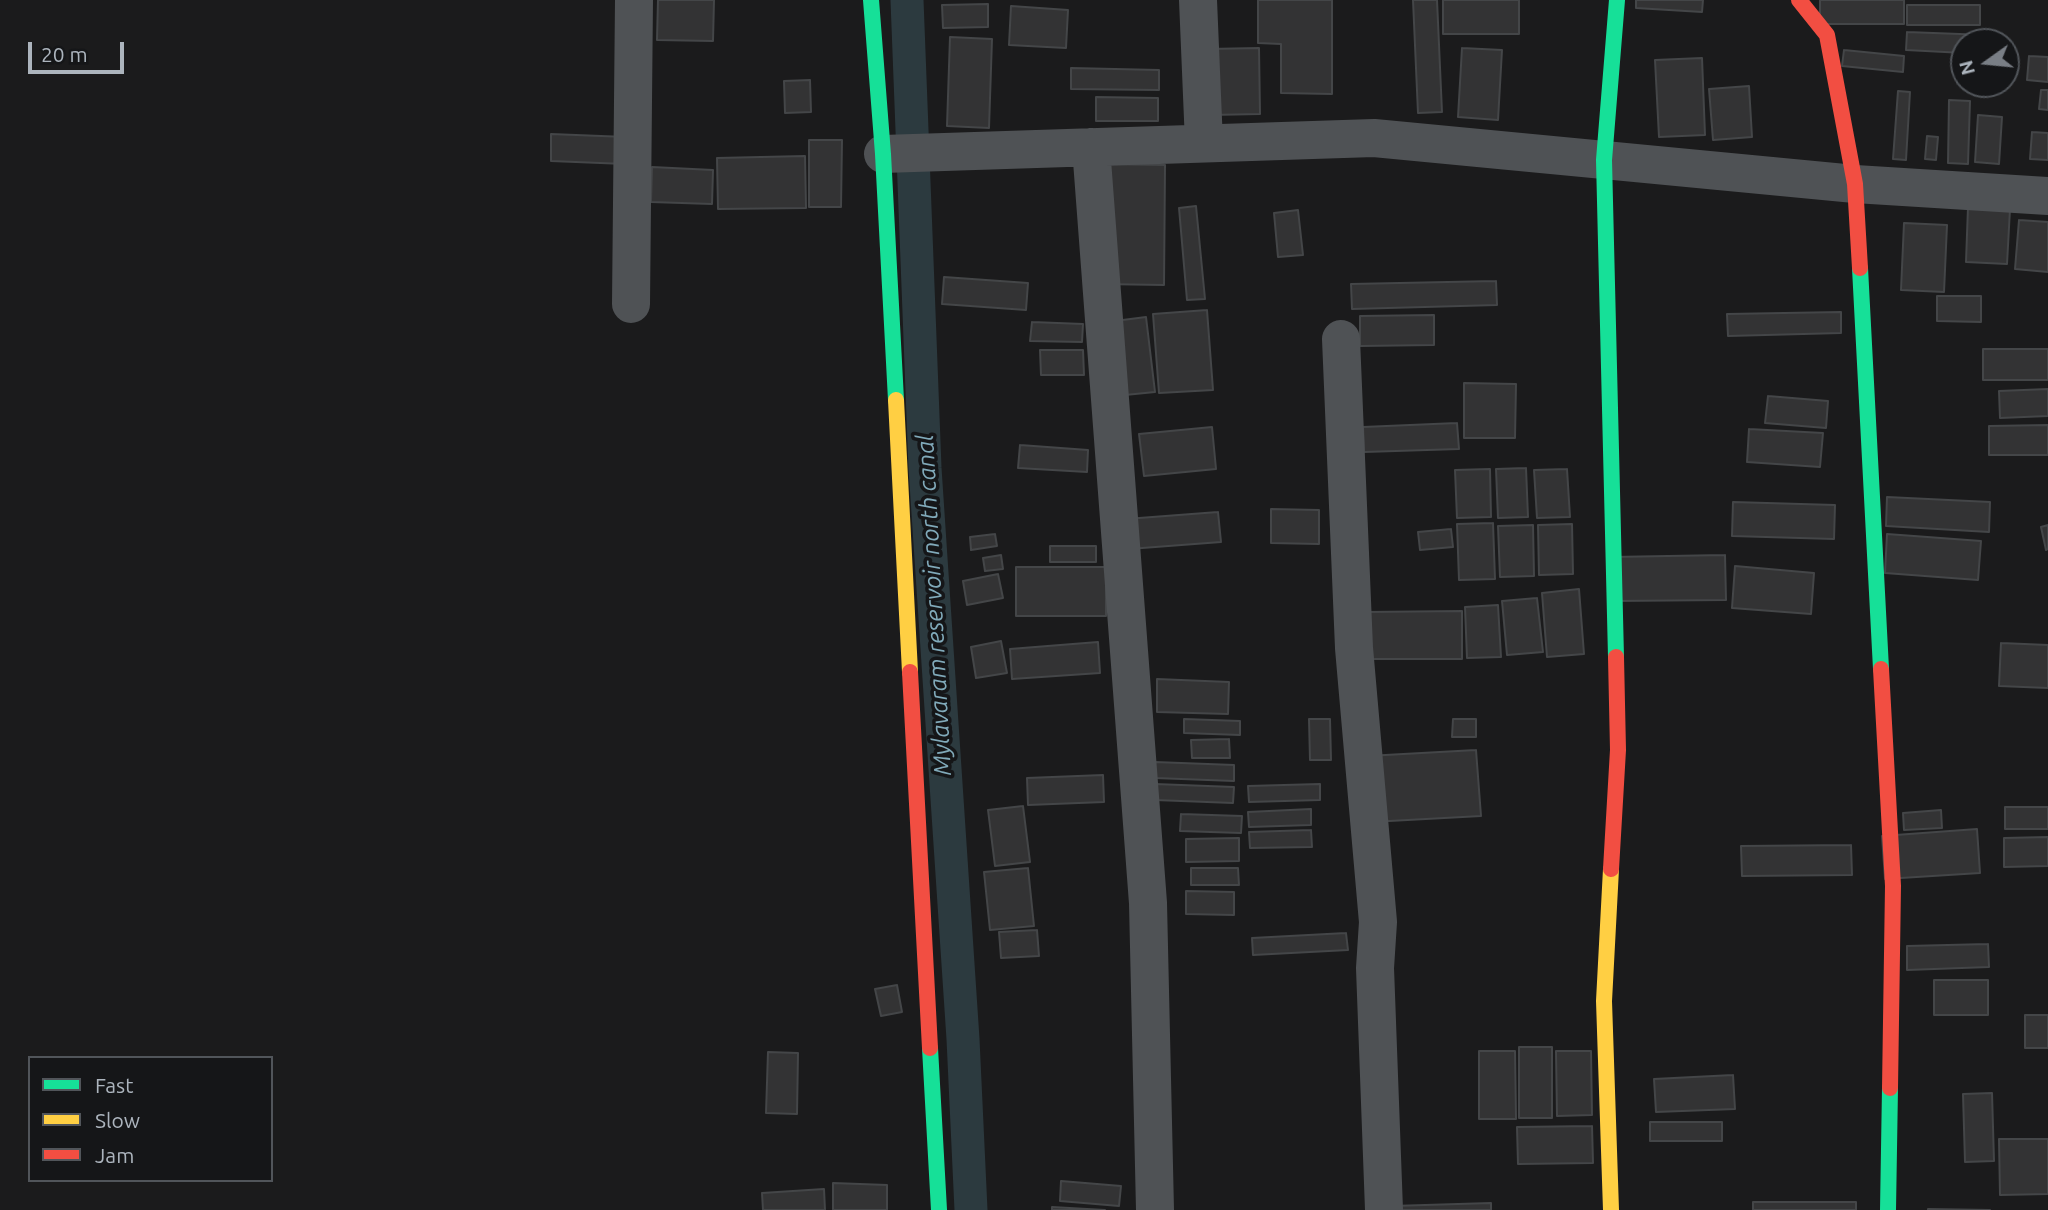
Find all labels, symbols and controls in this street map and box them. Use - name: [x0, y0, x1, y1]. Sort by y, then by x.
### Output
- scale bar: [32, 28, 128, 72]
- north arrow: [1950, 28, 2020, 98]
- text: 20 m: [41, 42, 88, 66]
- text: N: [1954, 58, 1979, 78]
- water label: Mylavaram reservoir north canal: [911, 434, 957, 776]
- legend: [28, 1056, 273, 1182]
- text: Fast: [95, 1073, 133, 1097]
- text: Slow: [95, 1108, 140, 1132]
- text: Jam: [95, 1143, 134, 1167]

